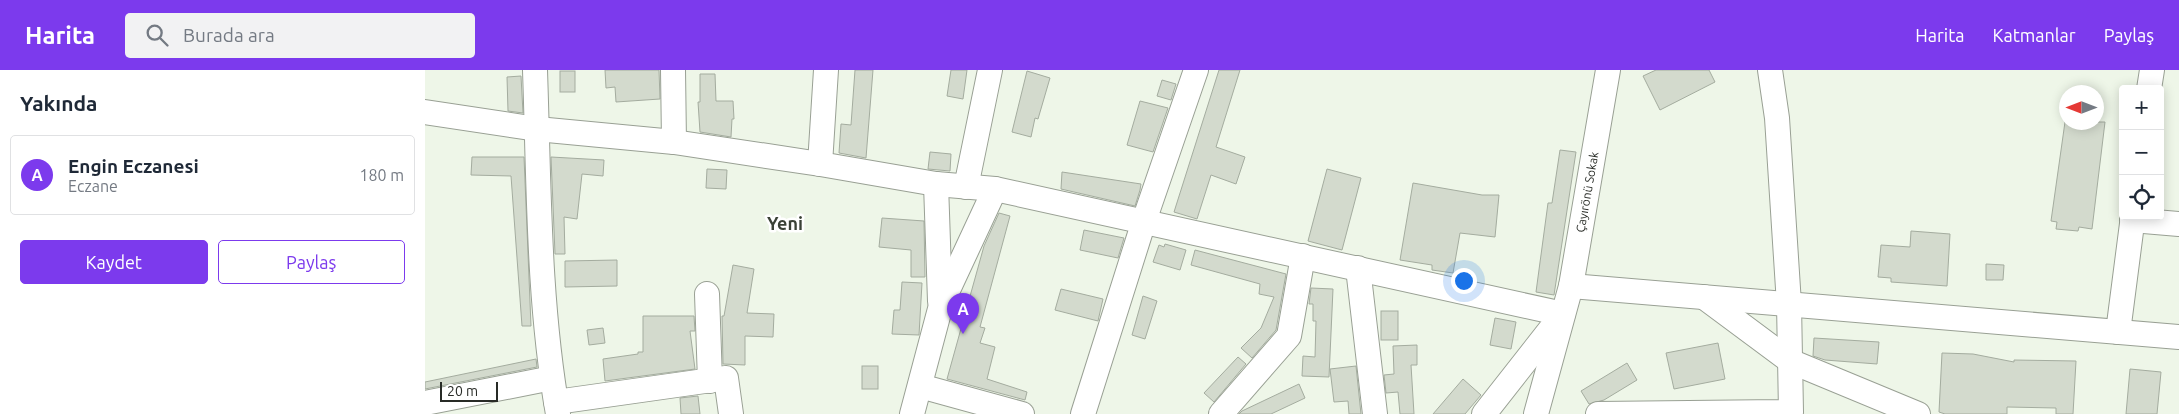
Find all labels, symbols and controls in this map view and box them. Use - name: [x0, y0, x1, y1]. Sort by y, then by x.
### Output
- search box: [125, 13, 475, 58]
- icon: search: [143, 21, 171, 49]
- text: Harita: [25, 22, 95, 49]
- text: Burada ara: [183, 24, 275, 46]
- text: Harita: [1915, 25, 1965, 45]
- text: Katmanlar: [1993, 25, 2076, 45]
- text: Paylaş: [2104, 25, 2154, 45]
- north arrow: [2059, 85, 2104, 130]
- map controls: [2119, 85, 2164, 220]
- button: +: [2119, 85, 2164, 130]
- text: Yakında: [20, 91, 97, 115]
- button: −: [2119, 130, 2164, 175]
- street label: Çayırönü Sokak: [1573, 151, 1601, 233]
- text: Engin Eczanesi: [68, 155, 199, 177]
- text: A: [31, 166, 43, 184]
- text: 180 m: [359, 166, 404, 184]
- button: locate: [2119, 175, 2164, 220]
- text: Eczane: [68, 177, 118, 195]
- district label: Yeni: [767, 213, 803, 233]
- button: Kaydet: [20, 240, 208, 284]
- button: Paylaş: [218, 240, 405, 284]
- your location: [1451, 268, 1477, 294]
- pin: A: [947, 293, 979, 334]
- scale bar: [440, 379, 497, 402]
- text: 20 m: [447, 383, 478, 399]

